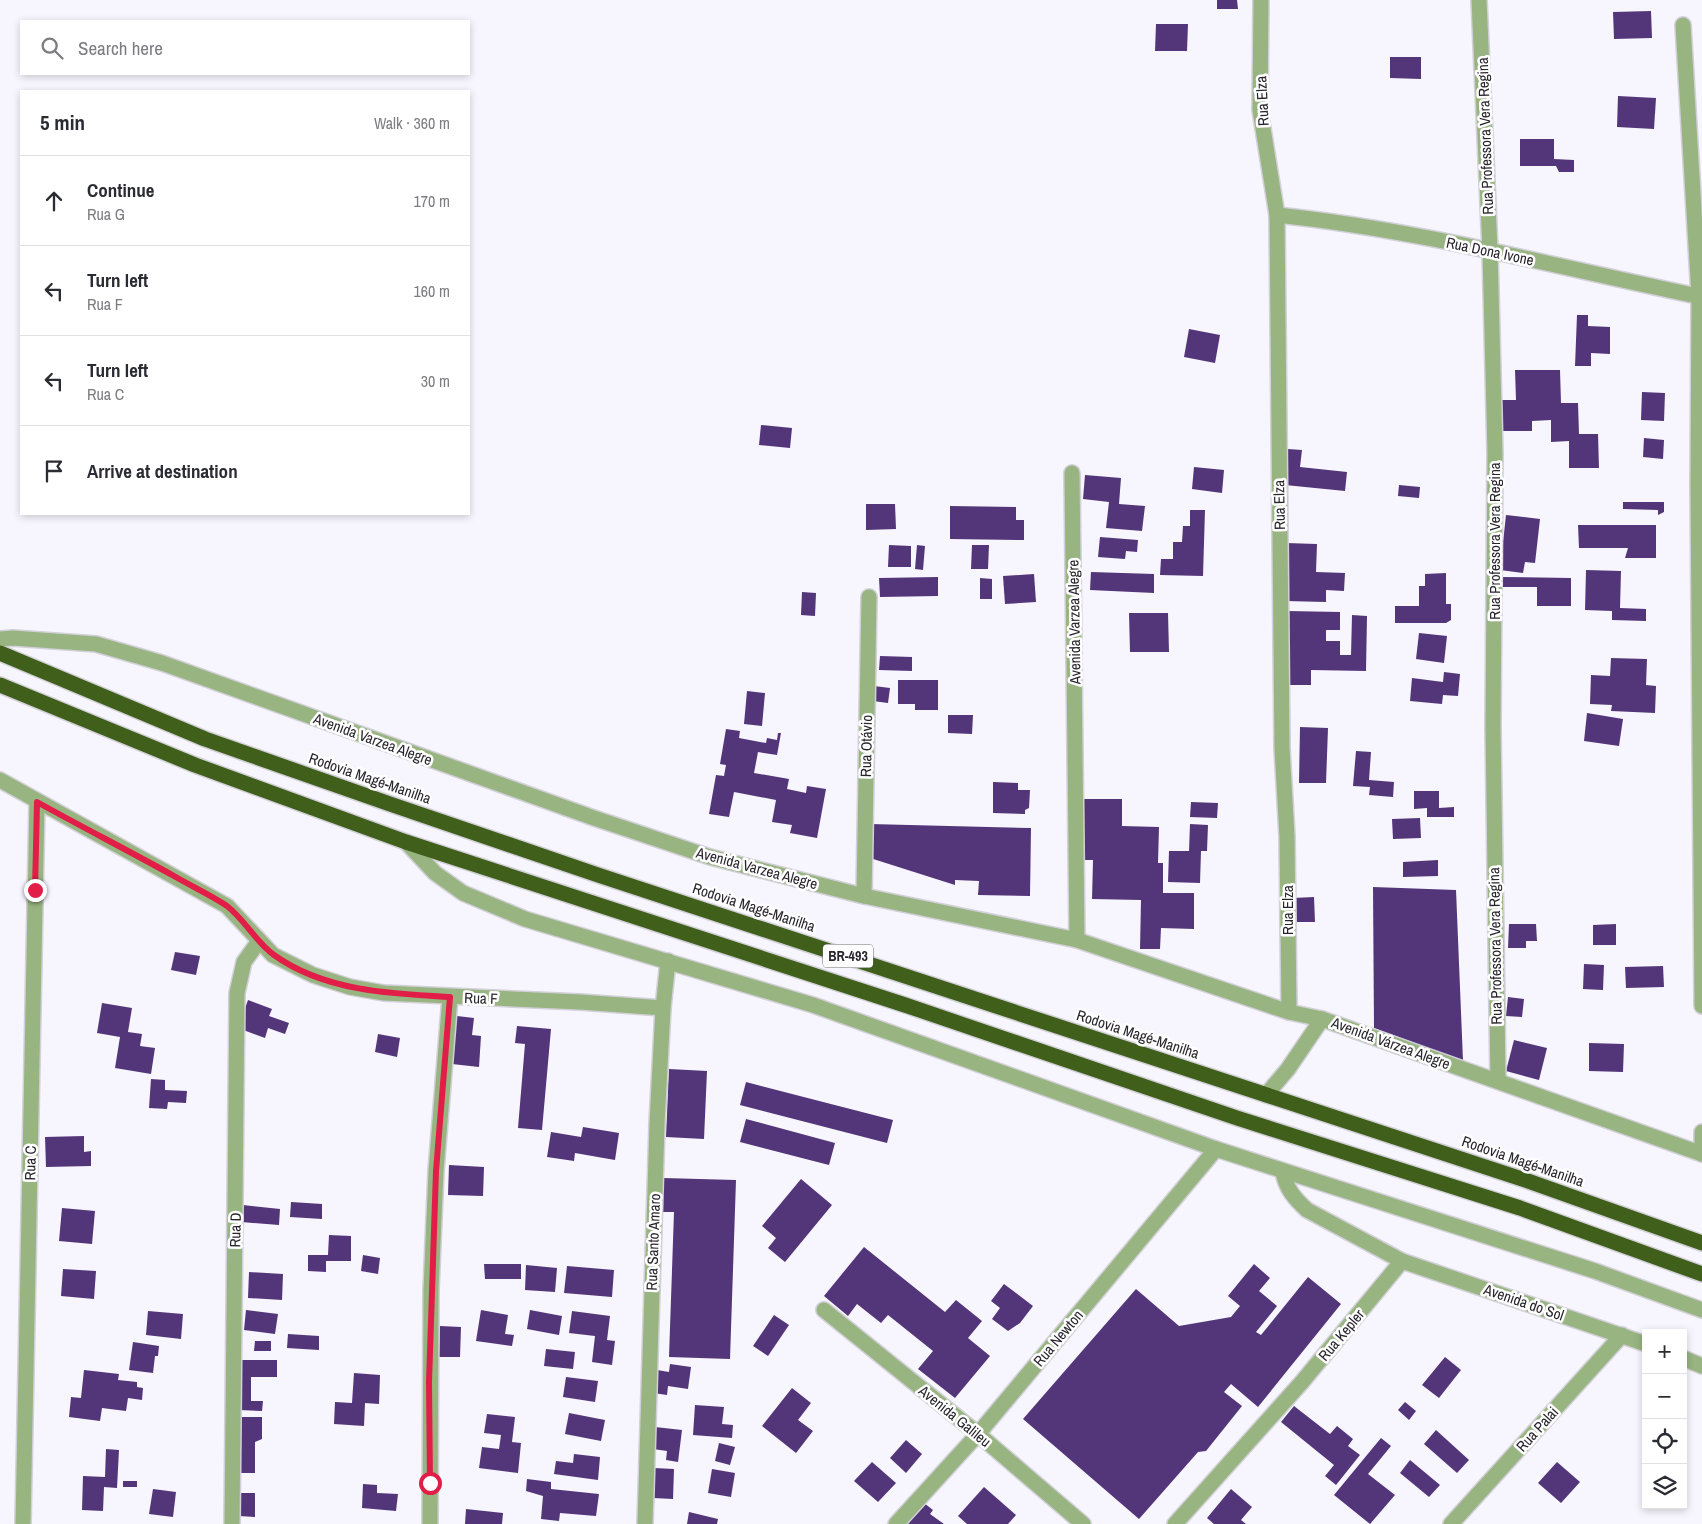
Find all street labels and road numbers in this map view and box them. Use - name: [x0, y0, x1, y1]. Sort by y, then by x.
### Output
- street label: Rua Professora Vera Regina: [1472, 57, 1498, 215]
- street label: Rua Elza: [1250, 75, 1274, 126]
- street label: Rua Dona Ivone: [1444, 231, 1536, 271]
- street label: Rua Professora Vera Regina: [1484, 462, 1505, 620]
- street label: Rua Elza: [1268, 480, 1290, 530]
- street label: Avenida Varzea Alegre: [1062, 559, 1086, 686]
- street label: Avenida Varzea Alegre: [310, 707, 435, 770]
- street label: Rua Otávio: [855, 715, 877, 777]
- street label: Rodovia Magé-Manilha: [306, 747, 434, 809]
- street label: Avenida Varzea Alegre: [693, 841, 820, 894]
- street label: Rua Professora Vera Regina: [1483, 867, 1507, 1025]
- street label: Rodovia Magé-Manilha: [690, 877, 818, 937]
- street label: Rua Elza: [1277, 885, 1298, 935]
- road number: BR-493: [823, 944, 873, 968]
- street label: Rua F: [464, 987, 498, 1009]
- street label: Rodovia Magé-Manilha: [1074, 1004, 1202, 1064]
- street label: Avenida Várzea Alegre: [1328, 1011, 1453, 1074]
- street label: Rodovia Magé-Manilha: [1459, 1130, 1587, 1192]
- street label: Rua C: [19, 1145, 41, 1181]
- street label: Rua Santo Amaro: [641, 1193, 665, 1291]
- street label: Rua D: [224, 1212, 246, 1248]
- street label: Avenida do Sol: [1480, 1278, 1567, 1325]
- street label: Rua Newton: [1028, 1305, 1088, 1371]
- street label: Rua Kepler: [1313, 1305, 1369, 1365]
- street label: Avenida Galileu: [914, 1380, 996, 1452]
- street label: Rua Palai: [1511, 1402, 1563, 1456]

